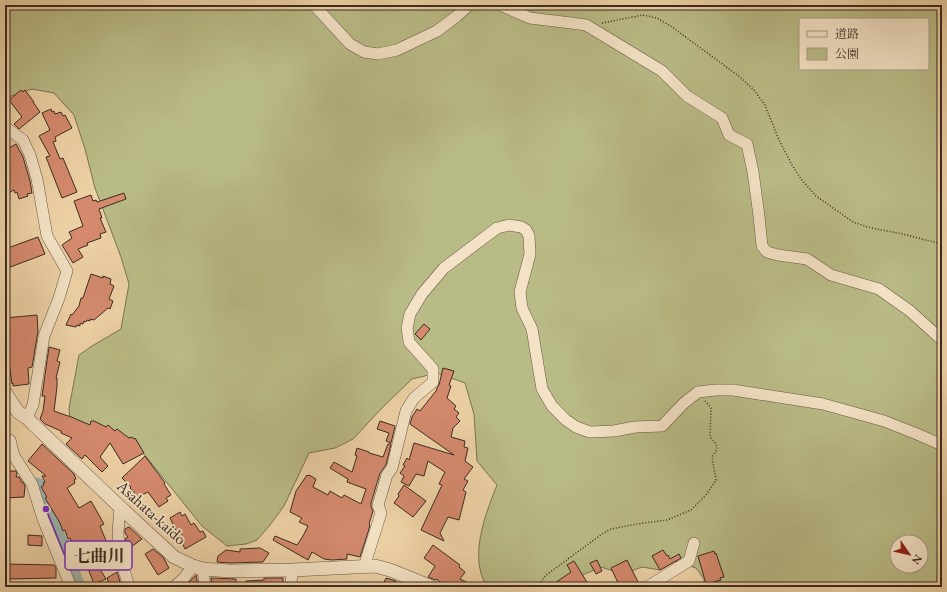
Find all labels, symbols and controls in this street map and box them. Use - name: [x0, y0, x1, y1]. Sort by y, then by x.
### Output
- legend: [799, 18, 929, 70]
- text: 道路: [835, 26, 859, 42]
- text: 公園: [835, 46, 859, 62]
- street label: Asahata-kaido: [112, 475, 191, 549]
- north arrow: [889, 534, 929, 574]
- callout: 七曲川: [65, 541, 132, 570]
- text: 七曲川: [74, 545, 125, 567]
- text: N: [909, 552, 926, 567]

